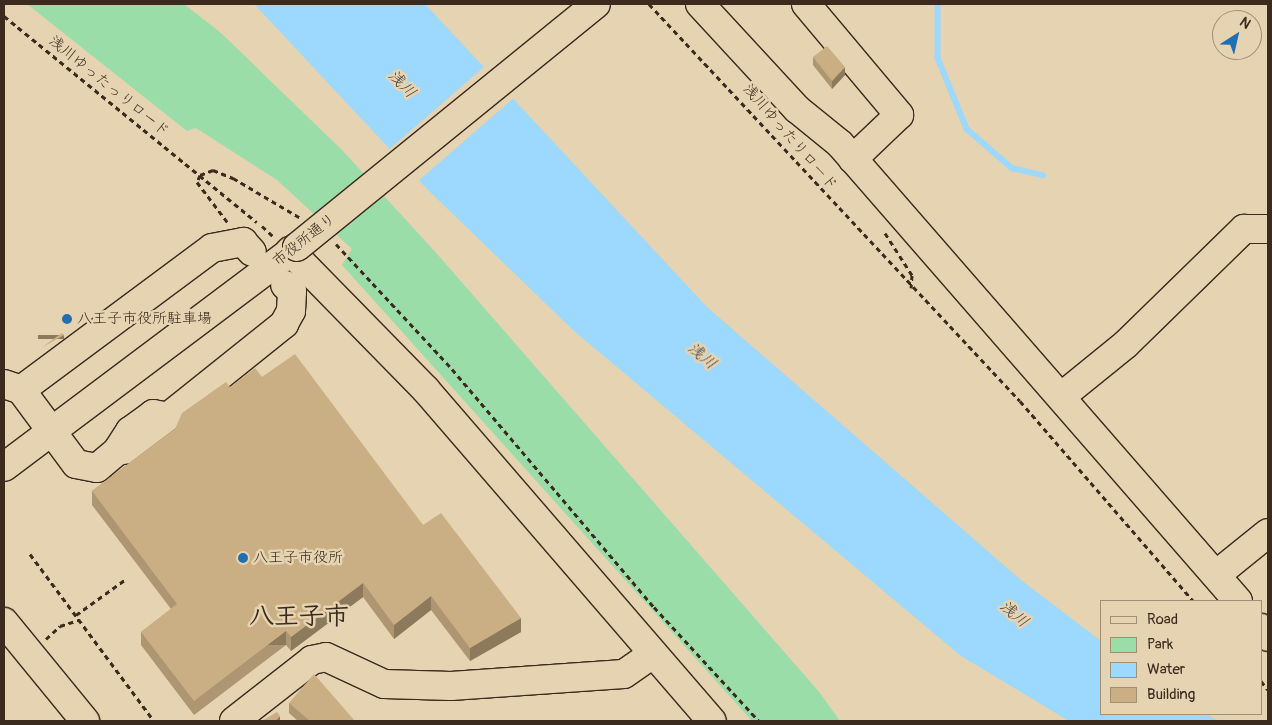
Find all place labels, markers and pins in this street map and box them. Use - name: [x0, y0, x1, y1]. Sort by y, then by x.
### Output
- place label: 八王子市役所駐車場: [77, 310, 212, 328]
- marker: 八王子市役所駐車場: [61, 313, 73, 325]
- place label: 八王子市役所: [253, 549, 343, 567]
- marker: 八王子市役所: [237, 552, 249, 564]

